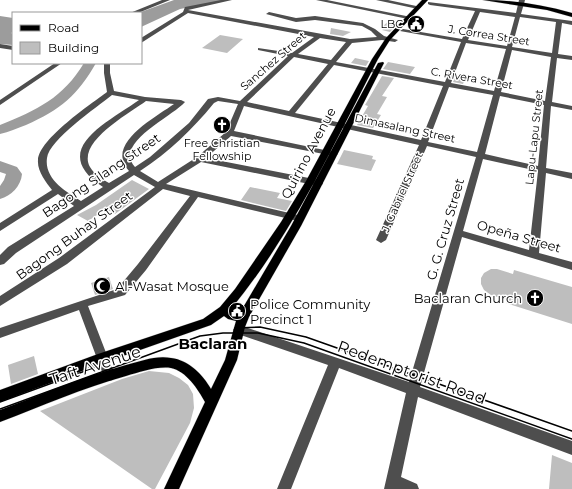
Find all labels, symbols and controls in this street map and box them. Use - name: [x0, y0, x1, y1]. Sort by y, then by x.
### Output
- legend: [12, 12, 142, 64]
- public building icon: LBC: [406, 14, 426, 34]
- place label: LBC: [380, 17, 403, 31]
- text: Road: [48, 20, 79, 35]
- street label: J. Correa Street: [446, 21, 531, 48]
- street label: Sanchez Street: [237, 28, 309, 93]
- text: Building: [48, 40, 99, 55]
- street label: C. Rivera Street: [430, 64, 515, 92]
- street label: Lapu-Lapu Street: [522, 88, 546, 185]
- street label: Quirino Avenue: [277, 104, 339, 201]
- street label: Dimasalang Street: [353, 110, 457, 146]
- church icon: Free Christian Fellowship: [212, 115, 232, 135]
- street label: Bagong Silang Street: [39, 130, 163, 220]
- place label: Free Christian Fellowship: [184, 136, 260, 163]
- street label: J. Gabriel Street: [378, 149, 426, 235]
- street label: G. G. Cruz Street: [423, 176, 467, 282]
- street label: Bagong Buhay Street: [13, 187, 135, 283]
- street label: Opeña Street: [475, 216, 563, 256]
- mosque icon: Al-Wasat Mosque: [92, 276, 112, 296]
- place label: Al-Wasat Mosque: [115, 278, 229, 294]
- church icon: Baclaran Church: [525, 288, 545, 308]
- place label: Baclaran Church: [414, 290, 522, 306]
- place label: Police Community Precinct 1: [250, 296, 371, 327]
- public building icon: Police Community Precinct 1: [227, 301, 247, 321]
- district label: Baclaran: [179, 334, 247, 353]
- street label: Redemptorist Road: [335, 337, 489, 408]
- street label: Taft Avenue: [47, 342, 143, 389]

